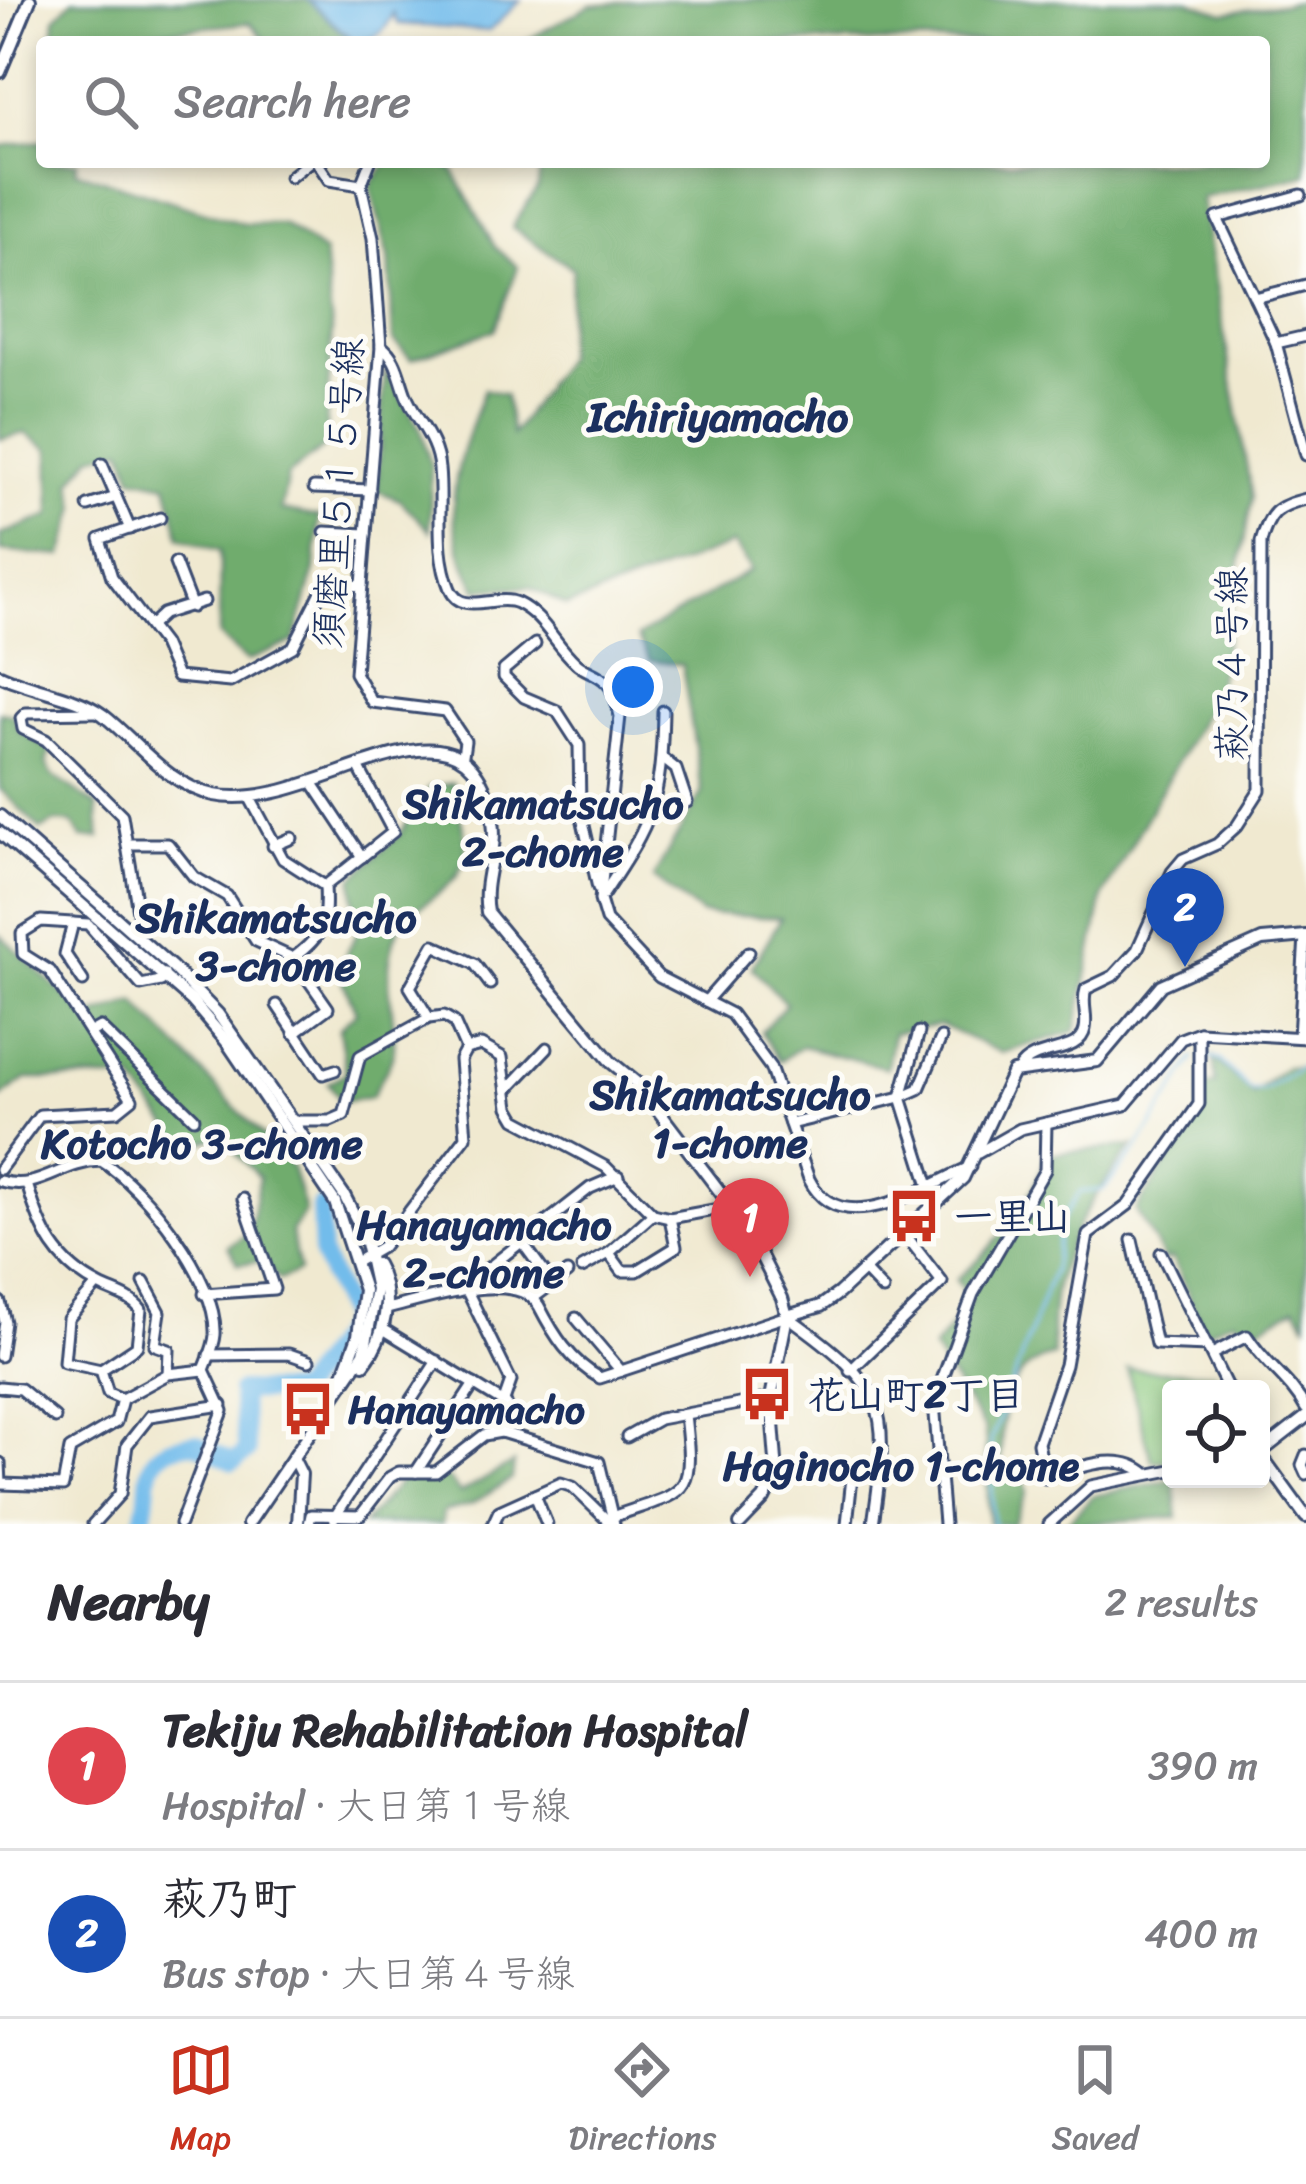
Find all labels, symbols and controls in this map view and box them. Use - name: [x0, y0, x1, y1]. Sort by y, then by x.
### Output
- search box: [36, 36, 1270, 168]
- text: Search here: [174, 62, 411, 142]
- icon: search: [78, 69, 144, 135]
- street label: 須磨里５１５号線: [293, 335, 383, 651]
- district label: Ichiriyamacho: [586, 380, 849, 454]
- street label: 萩乃４号線: [1197, 566, 1266, 762]
- your location: [603, 657, 663, 717]
- district label: Shikamatsucho 2-chome: [401, 767, 684, 889]
- pin: 2: [1146, 868, 1224, 967]
- district label: Shikamatsucho 3-chome: [134, 881, 417, 1003]
- district label: Shikamatsucho 1-chome: [588, 1058, 871, 1180]
- district label: Kotocho 3-chome: [40, 1107, 363, 1181]
- pin: 1: [711, 1178, 789, 1277]
- place label: 一里山: [954, 1182, 1071, 1251]
- bus stop icon: 一里山: [885, 1187, 943, 1245]
- district label: Hanayamacho 2-chome: [356, 1188, 612, 1310]
- place label: 花山町2丁目: [807, 1360, 1025, 1429]
- bus stop icon: 花山町2丁目: [738, 1365, 796, 1423]
- place label: Hanayamacho: [348, 1375, 585, 1444]
- bus stop icon: Hanayamacho: [279, 1380, 337, 1438]
- map controls: [1162, 1380, 1270, 1488]
- button: locate: [1162, 1380, 1270, 1488]
- district label: Haginocho 1-chome: [723, 1429, 1080, 1503]
- text: Nearby: [48, 1557, 209, 1647]
- text: 2 results: [1104, 1568, 1258, 1637]
- text: Tekiju Rehabilitation Hospital: [162, 1691, 748, 1771]
- text: 1: [79, 1731, 95, 1800]
- text: 390 m: [1148, 1731, 1258, 1800]
- text: Hospital · 大日第１号線: [162, 1771, 570, 1840]
- text: 萩乃町: [162, 1859, 297, 1939]
- text: 2: [76, 1899, 98, 1968]
- text: 400 m: [1144, 1899, 1258, 1968]
- text: Bus stop · 大日第４号線: [162, 1939, 574, 2008]
- tab: Map: [168, 2037, 234, 2167]
- tab: Directions: [569, 2037, 716, 2167]
- tab: Saved: [1051, 2037, 1138, 2167]

